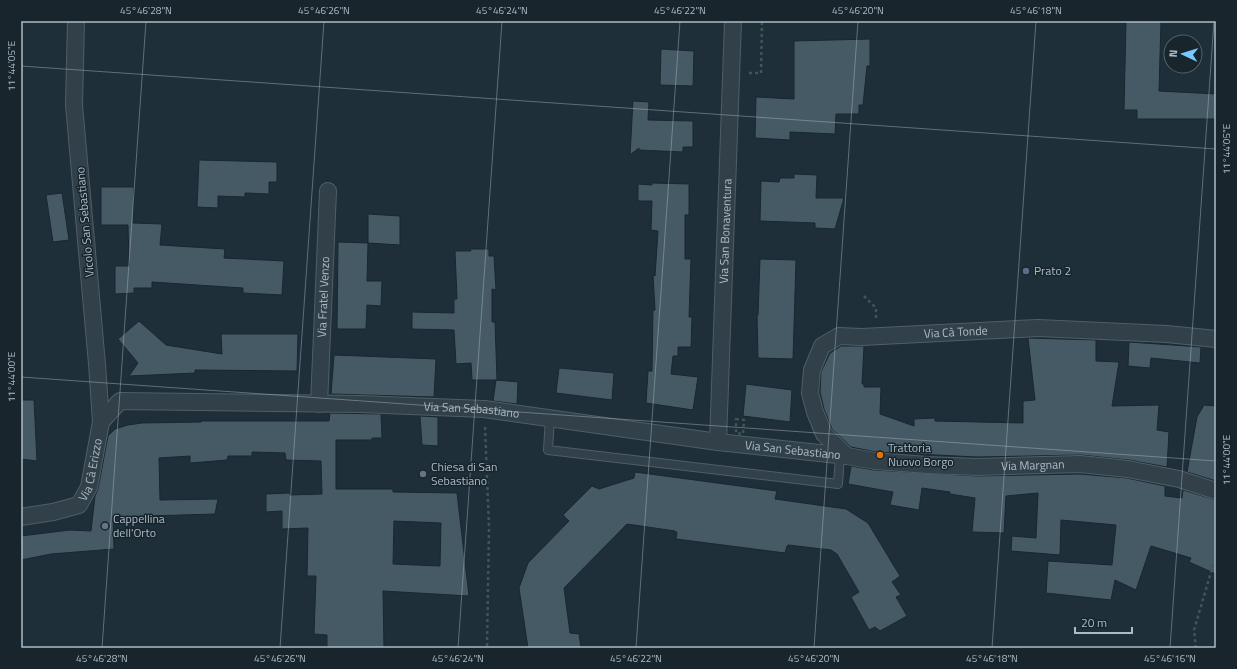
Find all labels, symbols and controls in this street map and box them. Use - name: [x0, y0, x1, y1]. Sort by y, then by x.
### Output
- text: 45°46'28"N: [120, 3, 172, 18]
- text: 45°46'26"N: [298, 3, 350, 18]
- text: 45°46'24"N: [476, 3, 528, 18]
- text: 45°46'22"N: [654, 3, 706, 18]
- text: 45°46'20"N: [832, 3, 884, 18]
- text: 45°46'18"N: [1010, 3, 1062, 18]
- north arrow: [1163, 34, 1203, 74]
- text: 11°44'05"E: [4, 40, 19, 91]
- text: N: [1165, 49, 1181, 58]
- text: 11°44'05"E: [1219, 123, 1234, 174]
- street label: Vicolo San Sebastiano: [70, 166, 99, 278]
- street label: Via San Bonaventura: [714, 178, 736, 284]
- street label: Via Fratel Venzo: [312, 256, 334, 338]
- place label: Prato 2: [1034, 261, 1071, 280]
- marker: Prato 2: [1021, 266, 1031, 276]
- street label: Via Cà Tonde: [923, 321, 988, 343]
- text: 11°44'00"E: [4, 351, 19, 402]
- street label: Via San Sebastiano: [423, 397, 521, 423]
- text: 11°44'00"E: [1219, 434, 1234, 485]
- street label: Via San Sebastiano: [744, 435, 842, 464]
- street label: Via Cà Erizzo: [73, 437, 107, 504]
- place label: Trattoria Nuovo Borgo: [888, 438, 954, 471]
- marker: Trattoria Nuovo Borgo: [875, 450, 885, 460]
- street label: Via Margnan: [1001, 454, 1065, 475]
- place label: Chiesa di San Sebastiano: [431, 457, 497, 490]
- marker: Chiesa di San Sebastiano: [418, 469, 428, 479]
- place label: Cappellina dell'Orto: [113, 509, 165, 542]
- marker: Cappellina dell'Orto: [100, 521, 110, 531]
- scale bar: [1075, 609, 1132, 635]
- text: 20 m: [1081, 613, 1107, 632]
- text: 45°46'28"N: [76, 651, 128, 666]
- text: 45°46'26"N: [254, 651, 306, 666]
- text: 45°46'24"N: [432, 651, 484, 666]
- text: 45°46'22"N: [610, 651, 662, 666]
- text: 45°46'20"N: [788, 651, 840, 666]
- text: 45°46'18"N: [966, 651, 1018, 666]
- text: 45°46'16"N: [1144, 651, 1196, 666]

